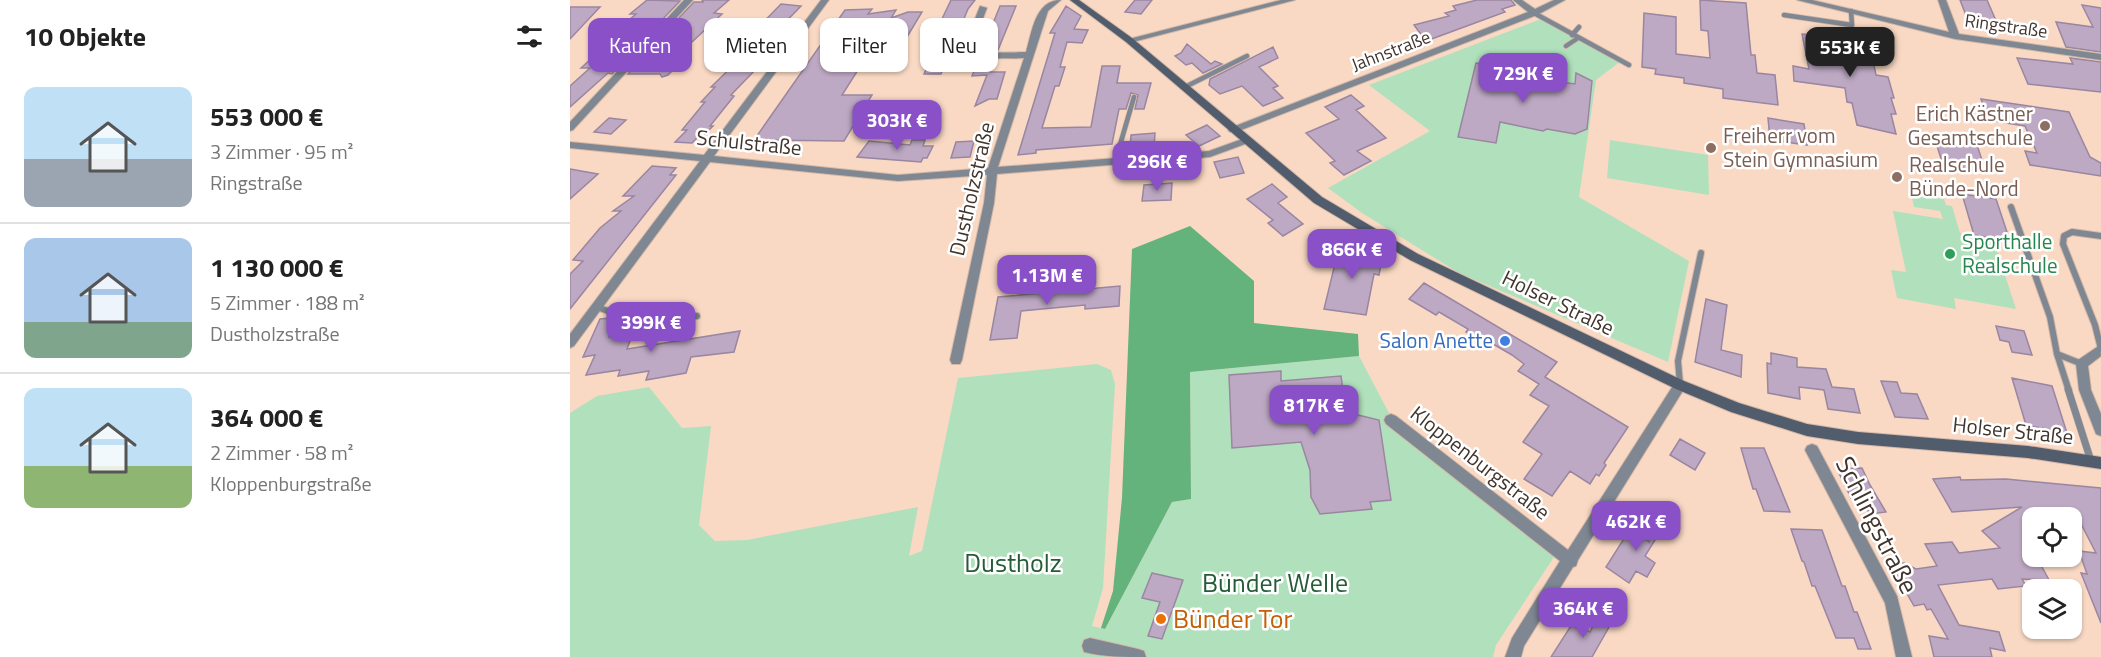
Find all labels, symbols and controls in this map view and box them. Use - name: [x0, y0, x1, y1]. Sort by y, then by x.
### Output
- street label: Ringstraße: [1963, 6, 2049, 45]
- text: 10 Objekte: [24, 17, 146, 56]
- chip: Kaufen: [588, 18, 692, 72]
- chip: Mieten: [704, 18, 808, 72]
- chip: Filter: [820, 18, 908, 72]
- chip: Neu: [920, 18, 998, 72]
- icon: filters: [513, 20, 546, 53]
- street label: Jahnstraße: [1347, 23, 1434, 78]
- pin: 553K €: [1801, 27, 1899, 78]
- text: 553K €: [1819, 31, 1881, 62]
- pin: 729K €: [1474, 53, 1572, 104]
- text: 729K €: [1492, 57, 1554, 88]
- text: 553 000 €: [210, 97, 323, 136]
- place label: Erich Kästner Gesamtschule: [1908, 97, 2033, 153]
- pin: 303K €: [848, 100, 946, 151]
- text: 303K €: [866, 104, 928, 135]
- icon: home: [72, 111, 144, 183]
- street label: Dustholzstraße: [940, 119, 1002, 259]
- place label: Freiherr vom Stein Gymnasium: [1723, 119, 1878, 175]
- marker: Erich Kästner Gesamtschule: [2038, 119, 2052, 133]
- street label: Schulstraße: [695, 121, 803, 163]
- text: 3 Zimmer · 95 m²: [210, 136, 353, 167]
- pin: 296K €: [1108, 141, 1206, 192]
- marker: Freiherr vom Stein Gymnasium: [1704, 141, 1718, 155]
- text: 296K €: [1126, 145, 1188, 176]
- place label: Realschule Bünde-Nord: [1909, 148, 2019, 204]
- text: Ringstraße: [210, 167, 303, 198]
- marker: Realschule Bünde-Nord: [1890, 170, 1904, 184]
- place label: Sporthalle Realschule: [1962, 225, 2058, 281]
- pin: 866K €: [1303, 229, 1401, 280]
- text: 866K €: [1321, 233, 1383, 264]
- marker: Sporthalle Realschule: [1943, 247, 1957, 261]
- text: 1 130 000 €: [210, 248, 344, 287]
- pin: 1.13M €: [992, 255, 1102, 306]
- text: 1.13M €: [1011, 259, 1083, 290]
- street label: Holser Straße: [1497, 261, 1620, 343]
- icon: home: [72, 262, 144, 334]
- text: 5 Zimmer · 188 m²: [210, 287, 365, 318]
- pin: 399K €: [602, 302, 700, 353]
- text: 399K €: [620, 306, 682, 337]
- text: Dustholzstraße: [210, 318, 340, 349]
- place label: Salon Anette: [1380, 324, 1493, 356]
- marker: Salon Anette: [1498, 334, 1512, 348]
- pin: 817K €: [1265, 385, 1363, 436]
- text: 817K €: [1283, 389, 1345, 420]
- street label: Kloppenburgstraße: [1404, 397, 1557, 527]
- text: 364 000 €: [210, 398, 323, 437]
- street label: Holser Straße: [1951, 408, 2075, 452]
- icon: home: [72, 412, 144, 484]
- text: 2 Zimmer · 58 m²: [210, 437, 353, 468]
- street label: Schlingstraße: [1826, 449, 1929, 600]
- text: Kloppenburgstraße: [210, 468, 372, 499]
- pin: 462K €: [1587, 501, 1685, 552]
- text: 462K €: [1605, 505, 1667, 536]
- map controls: [2022, 507, 2082, 639]
- button: locate: [2022, 507, 2082, 567]
- park label: Dustholz: [964, 543, 1062, 582]
- park label: Bünder Welle: [1202, 563, 1348, 602]
- button: layers: [2022, 579, 2082, 639]
- pin: 364K €: [1534, 588, 1632, 639]
- text: 364K €: [1552, 592, 1614, 623]
- place label: Bünder Tor: [1173, 599, 1292, 638]
- marker: Bünder Tor: [1154, 612, 1168, 626]

